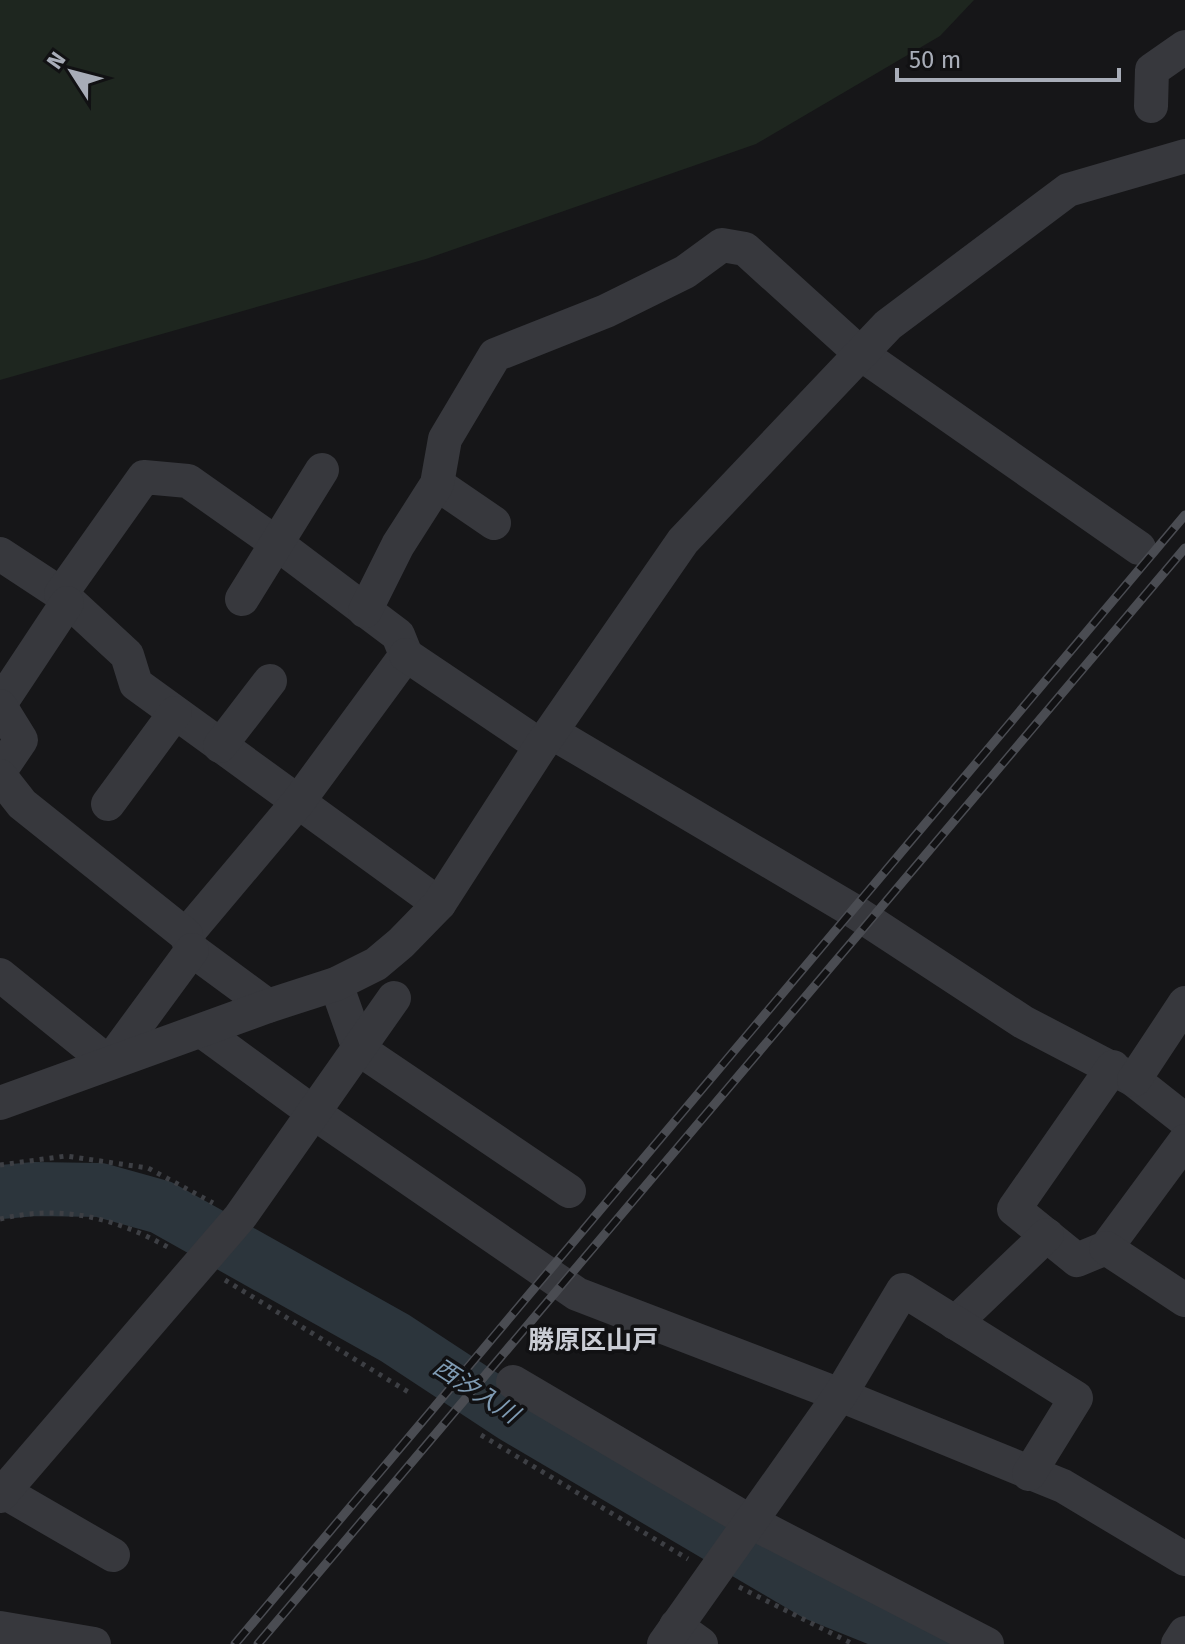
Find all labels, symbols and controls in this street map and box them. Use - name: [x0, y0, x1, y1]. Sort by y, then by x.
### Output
- north arrow: [32, 32, 112, 112]
- scale bar: [897, 32, 1119, 82]
- text: 50 m: [909, 46, 961, 74]
- text: N: [41, 47, 71, 74]
- district label: 勝原区山戸: [528, 1325, 658, 1356]
- water label: 西汐入川: [428, 1353, 526, 1431]

